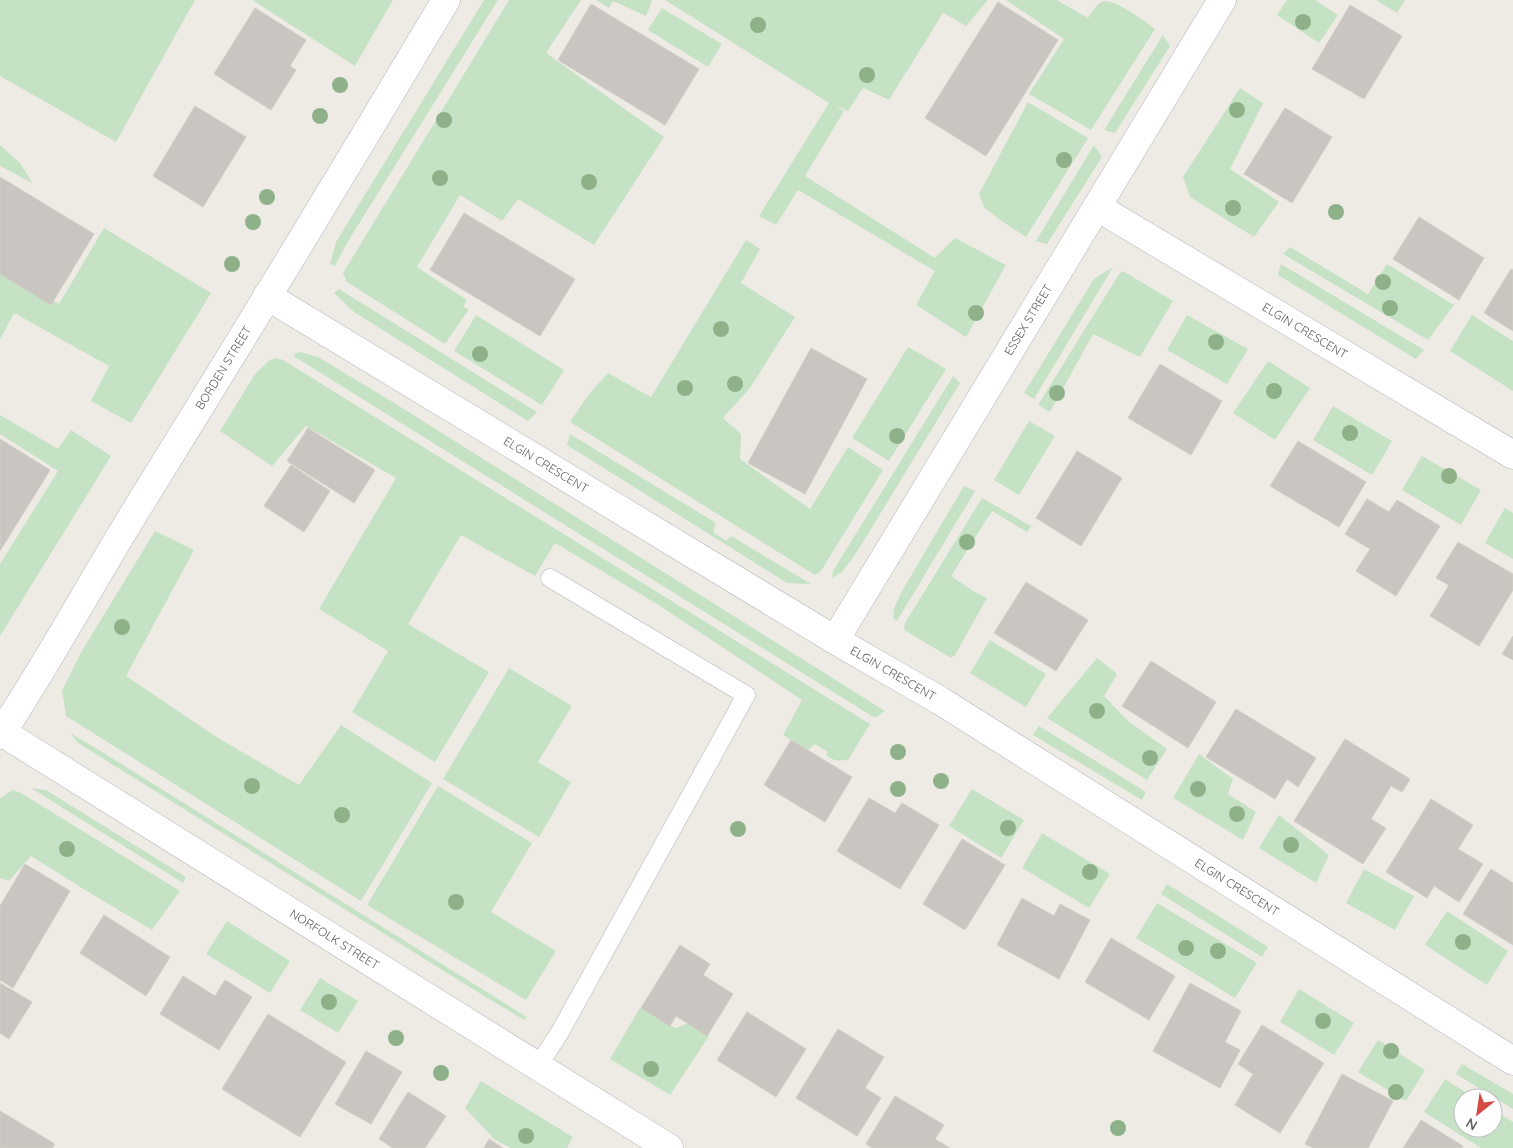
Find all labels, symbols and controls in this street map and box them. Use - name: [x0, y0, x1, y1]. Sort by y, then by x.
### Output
- street label: ESSEX STREET: [1001, 281, 1055, 358]
- street label: ELGIN CRESCENT: [1260, 299, 1350, 362]
- street label: BORDEN STREET: [192, 323, 255, 412]
- street label: ELGIN CRESCENT: [501, 433, 591, 496]
- street label: ELGIN CRESCENT: [848, 642, 939, 704]
- street label: ELGIN CRESCENT: [1192, 855, 1282, 919]
- street label: NORFOLK STREET: [287, 905, 382, 972]
- north arrow: [1453, 1088, 1503, 1138]
- text: N: [1463, 1114, 1480, 1135]

